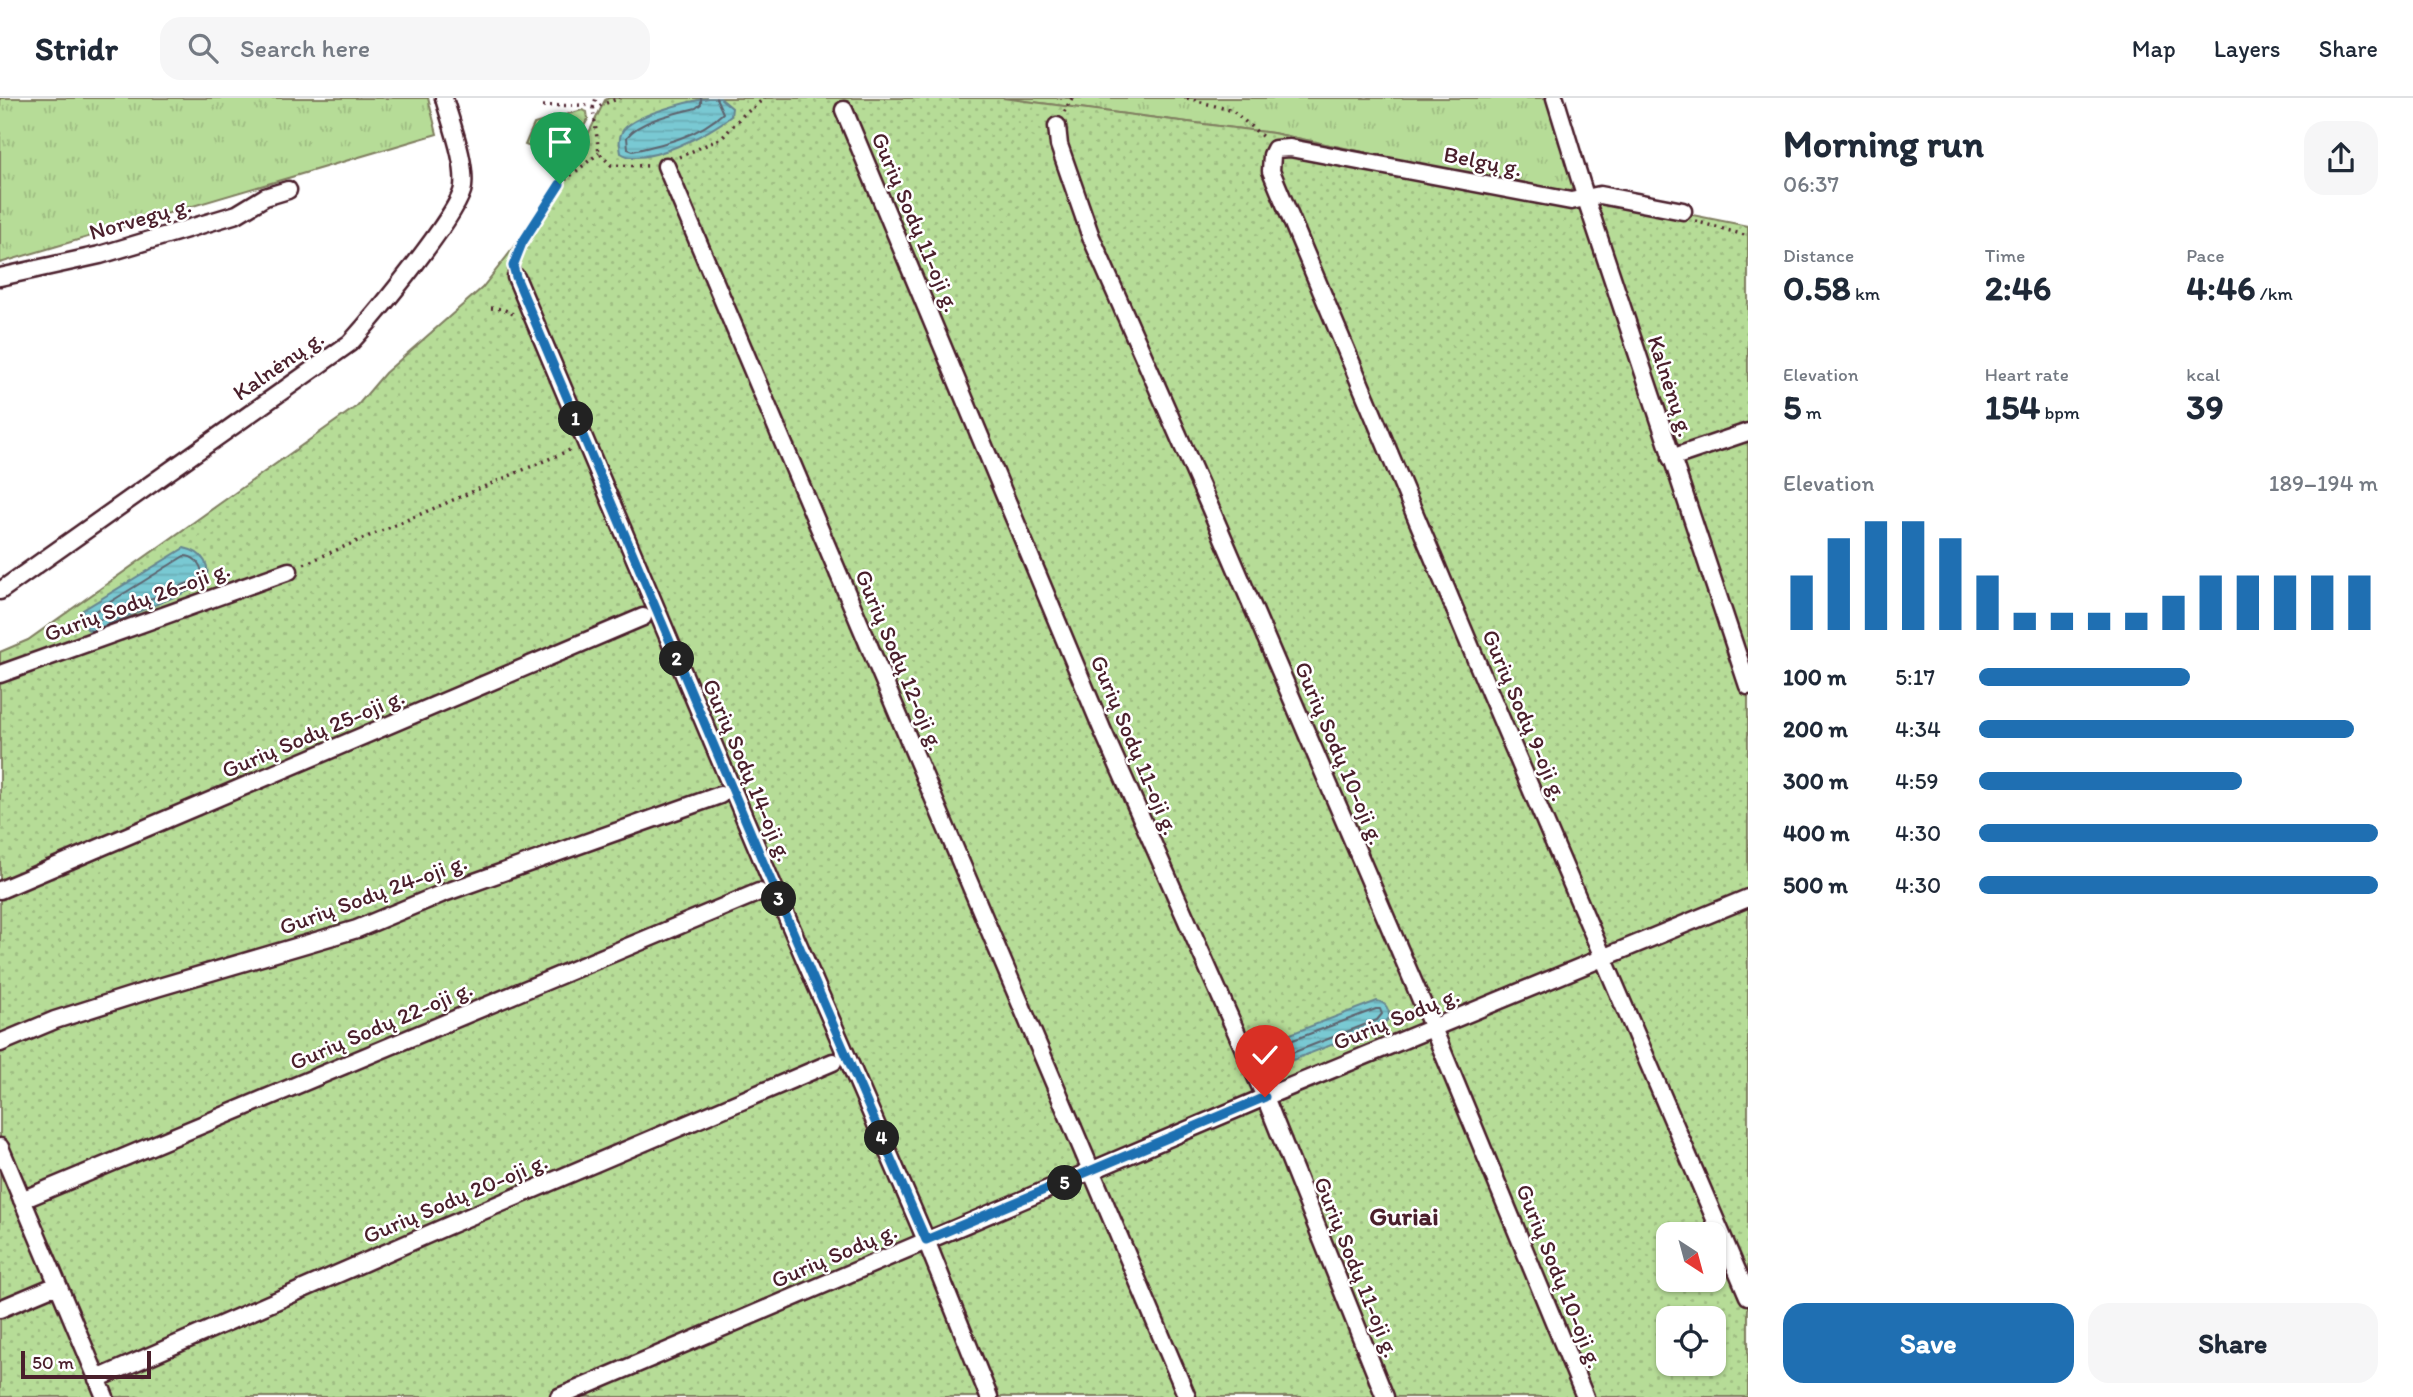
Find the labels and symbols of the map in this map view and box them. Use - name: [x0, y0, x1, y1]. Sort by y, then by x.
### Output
- pin: [530, 112, 590, 184]
- street label: Gurių Sodų 11-oji g.: [865, 128, 967, 316]
- street label: Belgų g.: [1441, 140, 1525, 182]
- street label: Norvegų g.: [86, 190, 194, 246]
- street label: Kalnėnų g.: [227, 323, 329, 407]
- street label: Kalnėnų g.: [1641, 332, 1701, 440]
- pin: 1: [558, 402, 594, 436]
- street label: Gurių Sodų 26-oji g.: [40, 554, 234, 648]
- street label: Gurių Sodų 12-oji g.: [849, 565, 951, 755]
- street label: Gurių Sodų 9-oji g.: [1476, 625, 1574, 805]
- pin: 2: [660, 642, 694, 676]
- street label: Gurių Sodų 11-oji g.: [1084, 651, 1186, 839]
- street label: Gurių Sodų 10-oji g.: [1289, 657, 1391, 849]
- street label: Gurių Sodų 14-oji g.: [697, 674, 799, 866]
- street label: Gurių Sodų 25-oji g.: [218, 682, 408, 784]
- street label: Gurių Sodų 24-oji g.: [275, 847, 471, 941]
- pin: 3: [762, 882, 796, 916]
- street label: Gurių Sodų 22-oji g.: [286, 974, 476, 1076]
- street label: Gurių Sodų g.: [1329, 980, 1463, 1056]
- pin: [1235, 1025, 1295, 1097]
- pin: 4: [864, 1121, 900, 1156]
- street label: Gurių Sodų 20-oji g.: [359, 1146, 551, 1250]
- pin: 5: [1048, 1166, 1082, 1200]
- street label: Gurių Sodų 11-oji g.: [1308, 1172, 1406, 1362]
- street label: Gurių Sodų 10-oji g.: [1510, 1180, 1610, 1372]
- district label: Guriai: [1369, 1200, 1439, 1232]
- street label: Gurių Sodų g.: [767, 1216, 901, 1294]
- north arrow: [1656, 1222, 1726, 1292]
- scale bar: [21, 1348, 150, 1380]

